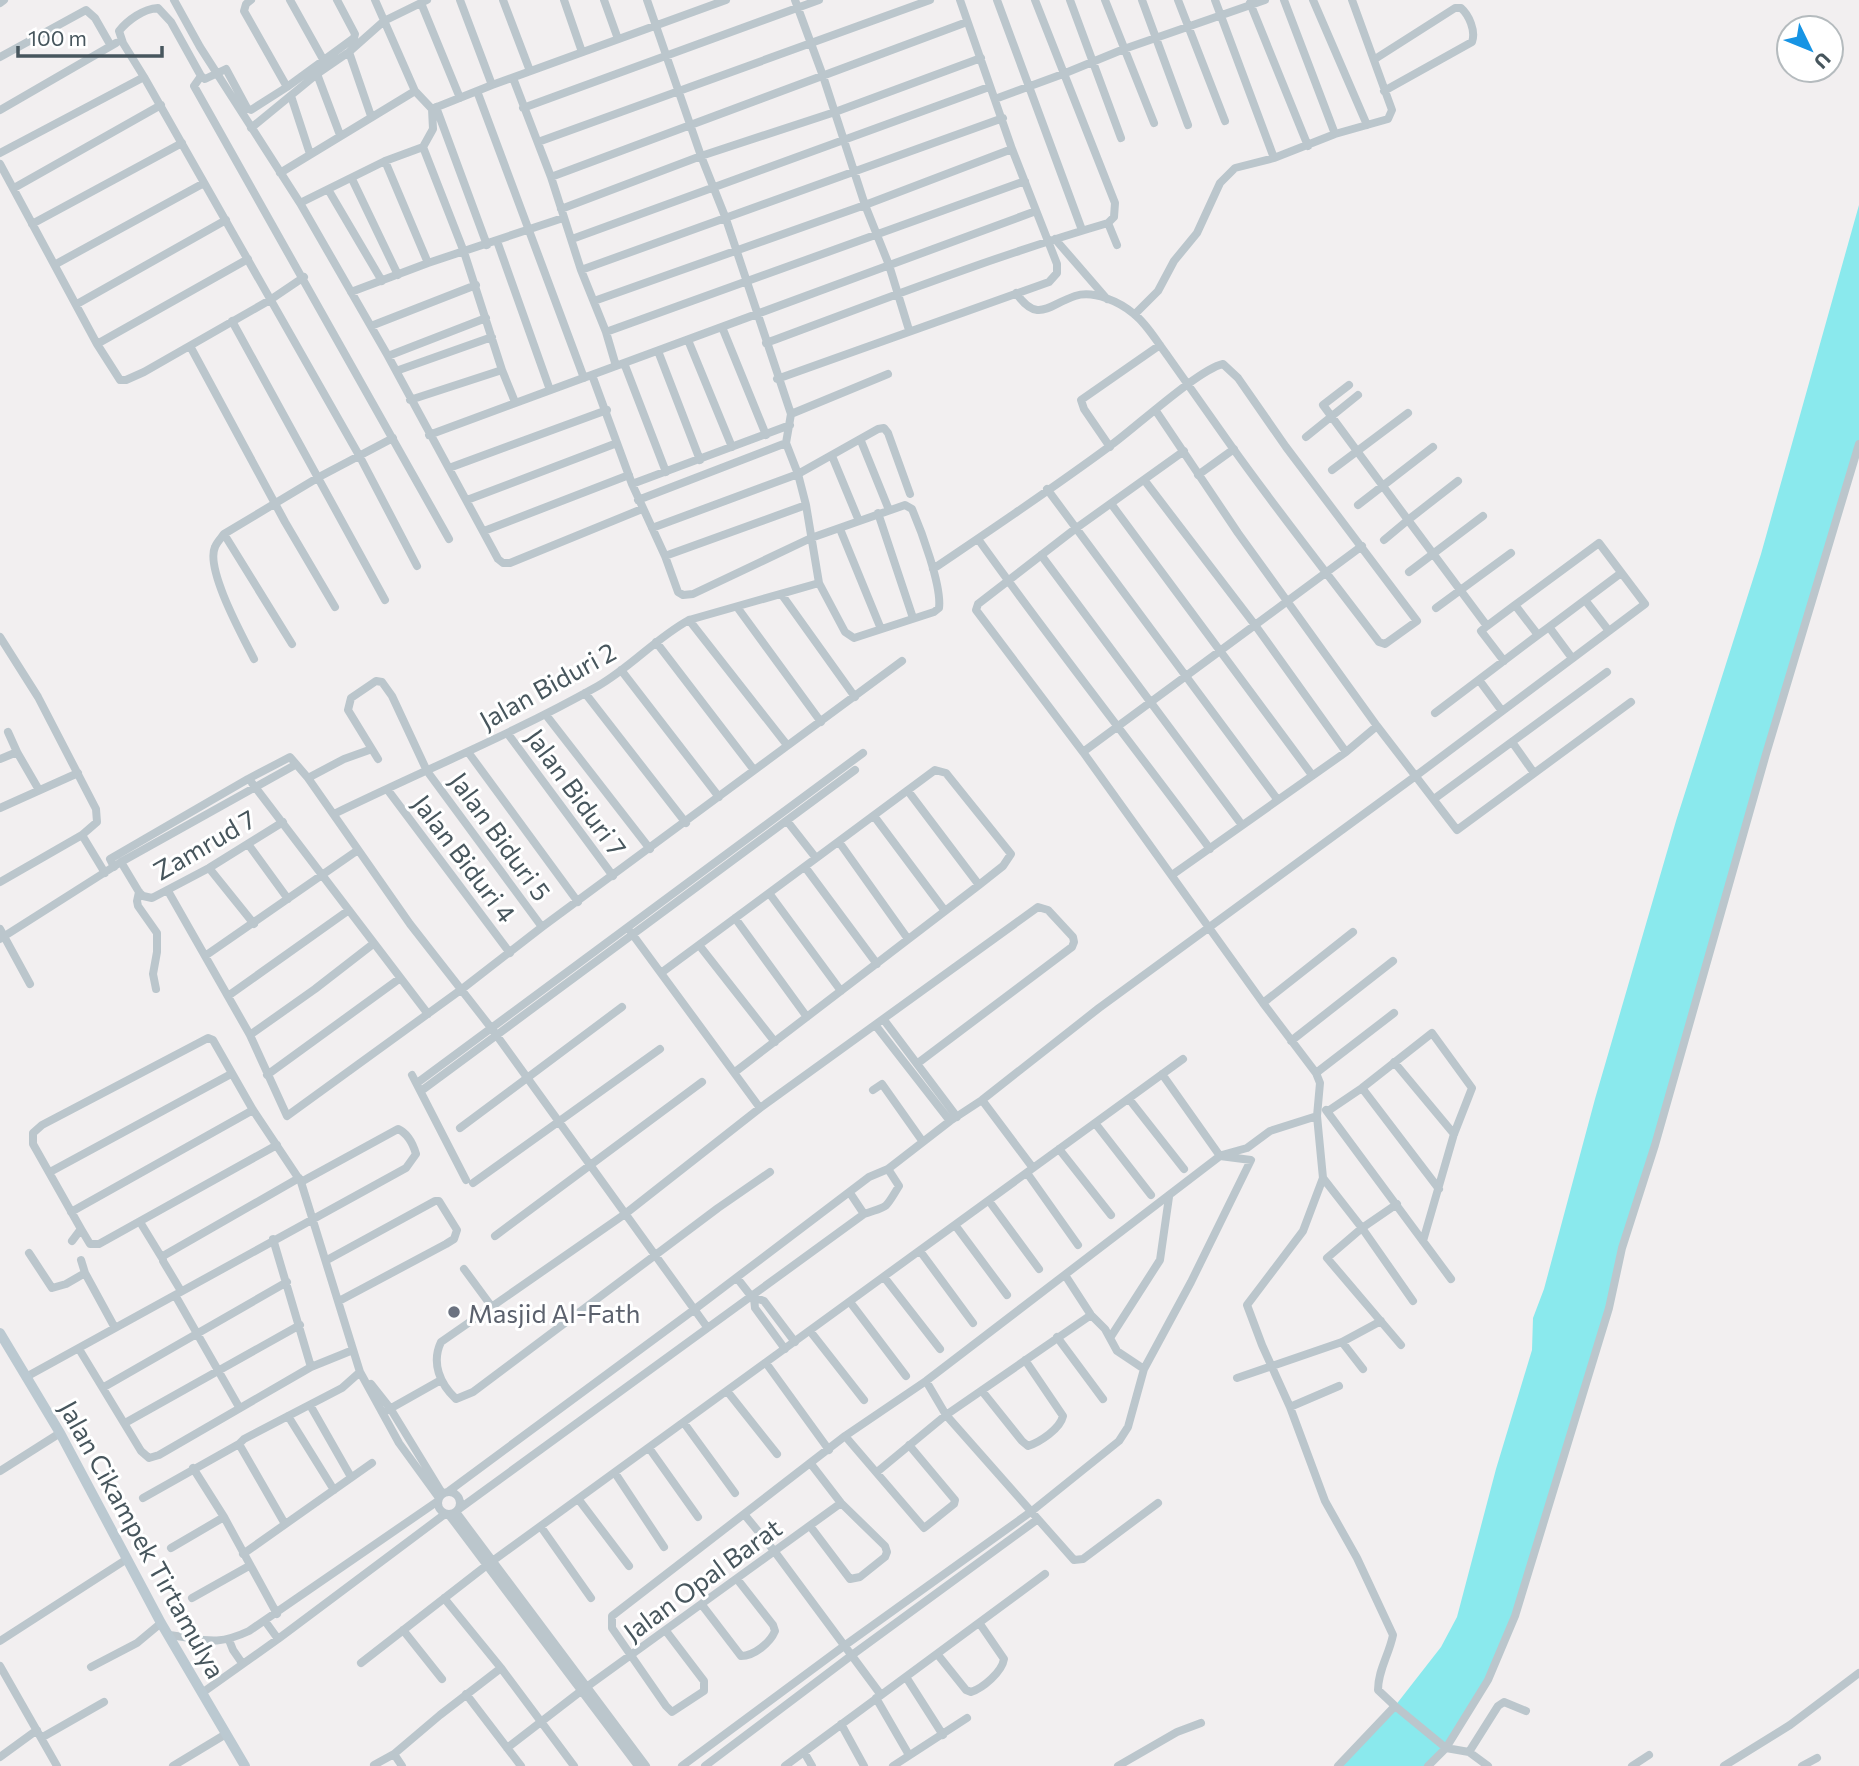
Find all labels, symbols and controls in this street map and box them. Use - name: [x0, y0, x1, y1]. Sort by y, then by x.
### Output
- scale bar: [18, 14, 161, 58]
- north arrow: [1775, 14, 1845, 84]
- text: 100 m: [28, 25, 87, 50]
- text: U: [1810, 48, 1836, 74]
- street label: Jalan Biduri 2: [474, 635, 620, 735]
- street label: Jalan Biduri 7: [520, 722, 634, 862]
- street label: Jalan Biduri 5: [444, 766, 558, 906]
- street label: Jalan Biduri 4: [407, 788, 523, 928]
- street label: Zamrud 7: [148, 802, 260, 886]
- place label: Masjid Al-Fath: [468, 1297, 640, 1328]
- marker: Masjid Al-Fath: [446, 1304, 462, 1320]
- street label: Jalan Cikampek Tirtamulya: [54, 1395, 232, 1683]
- street label: Jalan Opal Barat: [617, 1511, 787, 1647]

